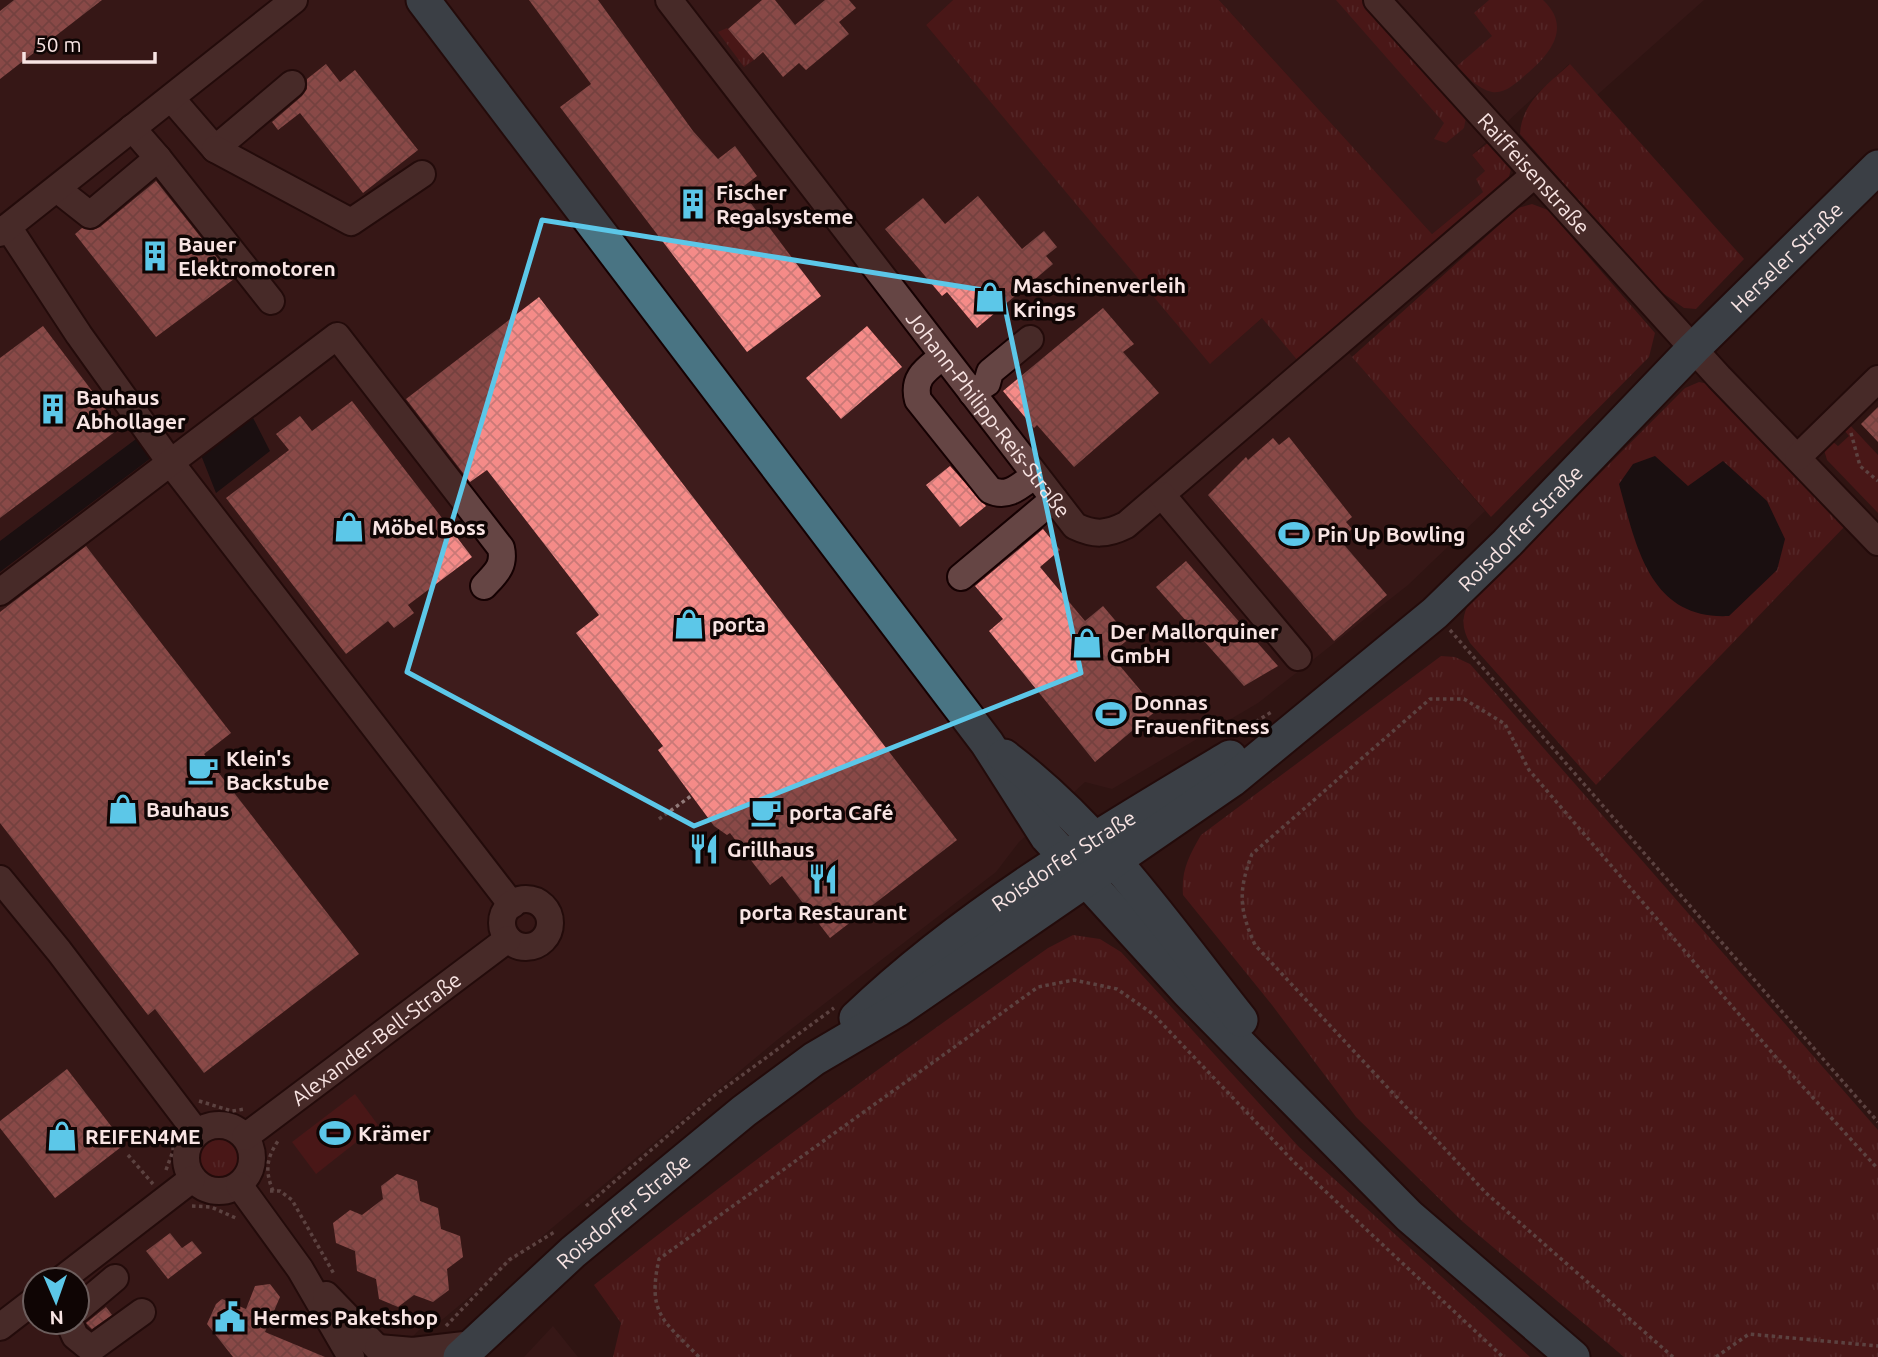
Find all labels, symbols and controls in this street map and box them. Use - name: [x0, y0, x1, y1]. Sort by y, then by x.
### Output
- scale bar: [24, 21, 156, 65]
- text: 50 m: [35, 32, 82, 56]
- street label: Raiffeisenstraße: [1473, 108, 1595, 239]
- place label: Fischer Regalsysteme: [716, 180, 854, 228]
- building icon: Fischer Regalsysteme: [676, 187, 710, 221]
- street label: Herseler Straße: [1726, 197, 1847, 317]
- place label: Bauer Elektromotoren: [178, 232, 336, 280]
- building icon: Bauer Elektromotoren: [138, 239, 172, 273]
- place label: Maschinenverleih Krings: [1013, 273, 1186, 321]
- shop icon: Maschinenverleih Krings: [973, 280, 1007, 314]
- street label: Johann-Philipp-Reis-Straße: [902, 306, 1076, 522]
- place label: Bauhaus Abhollager: [76, 385, 186, 433]
- building icon: Bauhaus Abhollager: [36, 392, 70, 426]
- street label: Roisdorfer Straße: [1453, 460, 1587, 596]
- shop icon: Möbel Boss: [332, 510, 366, 544]
- place label: Möbel Boss: [372, 515, 486, 539]
- sports icon: Pin Up Bowling: [1277, 517, 1311, 551]
- place label: Pin Up Bowling: [1317, 522, 1465, 546]
- shop icon: porta: [672, 607, 706, 641]
- place label: porta: [712, 612, 766, 636]
- place label: Der Mallorquiner GmbH: [1110, 619, 1279, 667]
- shop icon: Der Mallorquiner GmbH: [1070, 626, 1104, 660]
- place label: Donnas Frauenfitness: [1134, 690, 1270, 738]
- sports icon: Donnas Frauenfitness: [1094, 697, 1128, 731]
- place label: Klein's Backstube: [226, 746, 329, 794]
- cafe icon: Klein's Backstube: [186, 753, 220, 787]
- shop icon: Bauhaus: [106, 792, 140, 826]
- cafe icon: porta Café: [749, 795, 783, 829]
- place label: Bauhaus: [146, 797, 230, 821]
- place label: porta Café: [789, 800, 894, 824]
- street label: Roisdorfer Straße: [987, 805, 1140, 916]
- restaurant icon: Grillhaus: [687, 832, 721, 866]
- place label: Grillhaus: [727, 837, 815, 861]
- restaurant icon: porta Restaurant: [806, 862, 840, 896]
- place label: porta Restaurant: [739, 900, 907, 924]
- street label: Alexander-Bell-Straße: [287, 967, 466, 1110]
- sports icon: Krämer: [318, 1116, 352, 1150]
- shop icon: REIFEN4ME: [45, 1119, 79, 1153]
- place label: Krämer: [358, 1121, 431, 1145]
- place label: REIFEN4ME: [85, 1124, 201, 1148]
- street label: Roisdorfer Straße: [551, 1148, 695, 1273]
- north arrow: [21, 1266, 91, 1336]
- public building icon: Hermes Paketshop: [213, 1300, 247, 1334]
- place label: Hermes Paketshop: [253, 1305, 438, 1329]
- text: N: [49, 1307, 64, 1329]

